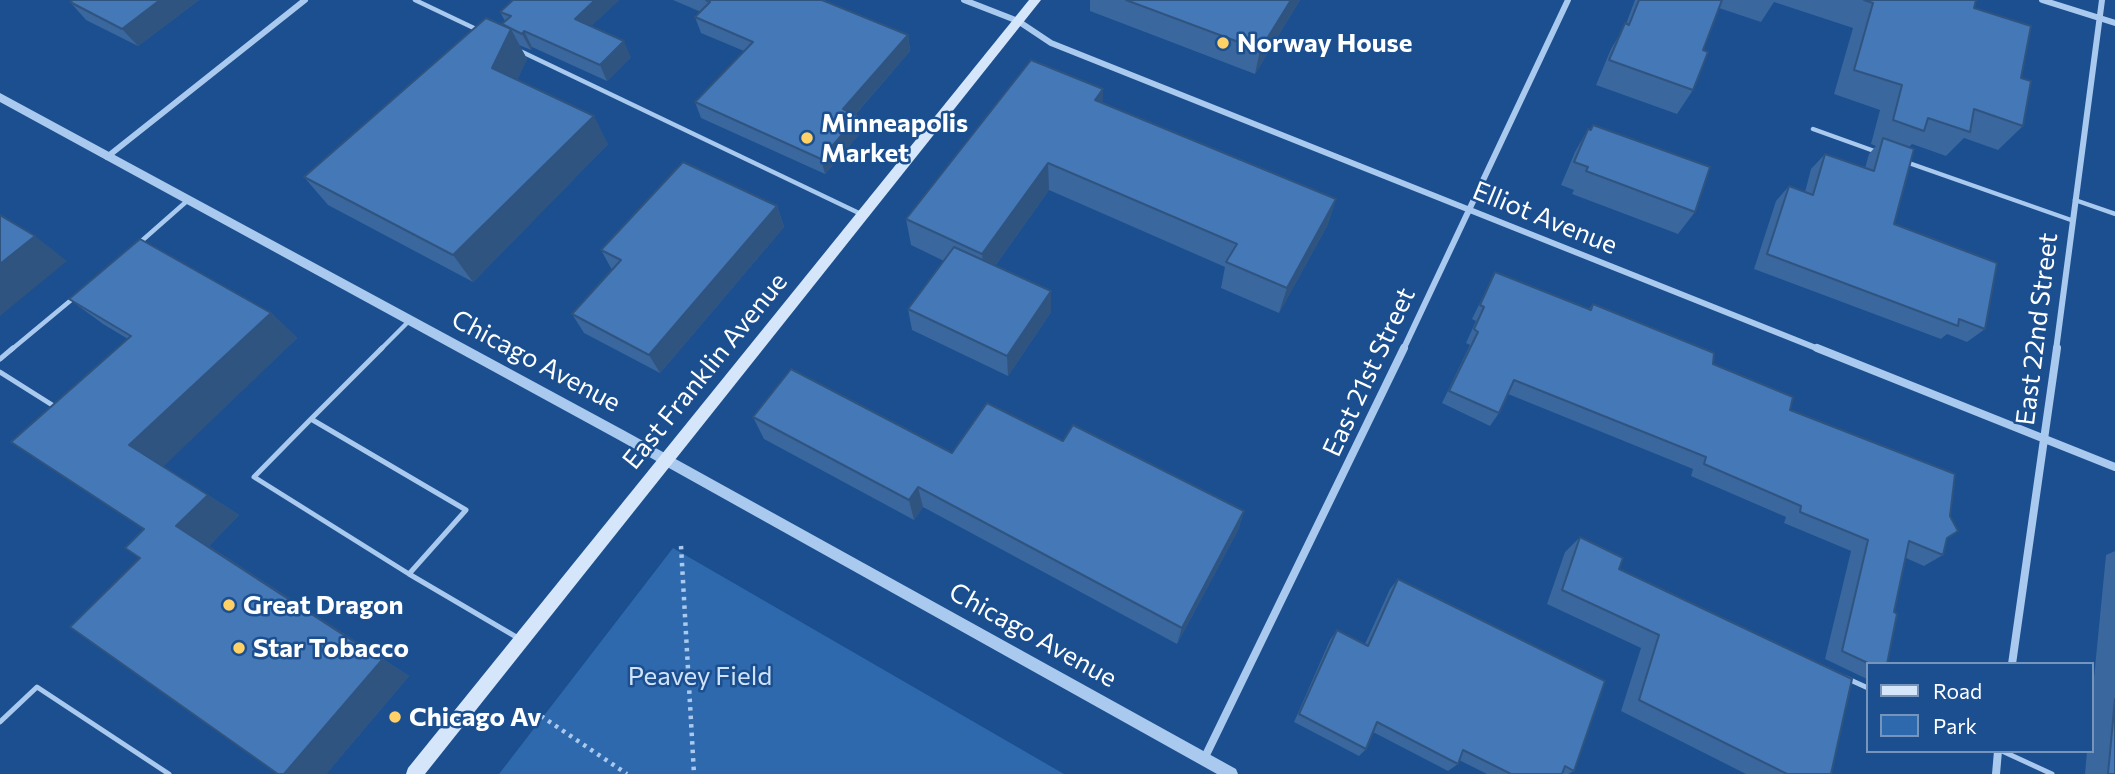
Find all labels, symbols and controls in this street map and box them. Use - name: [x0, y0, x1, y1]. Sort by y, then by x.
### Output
- place label: Norway House: [1237, 27, 1412, 59]
- marker: Norway House: [1215, 35, 1231, 51]
- place label: Minneapolis Market: [821, 107, 968, 168]
- marker: Minneapolis Market: [799, 130, 815, 146]
- street label: Elliot Avenue: [1468, 175, 1622, 261]
- street label: East 22nd Street: [2010, 231, 2064, 427]
- street label: East Franklin Avenue: [616, 267, 794, 475]
- street label: East 21st Street: [1316, 283, 1422, 461]
- street label: Chicago Avenue: [446, 303, 626, 419]
- street label: Chicago Avenue: [944, 576, 1122, 694]
- place label: Great Dragon: [243, 589, 404, 621]
- marker: Great Dragon: [221, 597, 237, 613]
- place label: Star Tobacco: [253, 632, 409, 664]
- marker: Star Tobacco: [231, 640, 247, 656]
- park label: Peavey Field: [628, 660, 772, 692]
- legend: [1867, 662, 2094, 753]
- text: Road: [1933, 678, 1982, 703]
- place label: Chicago Av: [409, 701, 541, 733]
- marker: Chicago Av: [387, 709, 403, 725]
- text: Park: [1933, 713, 1977, 738]

